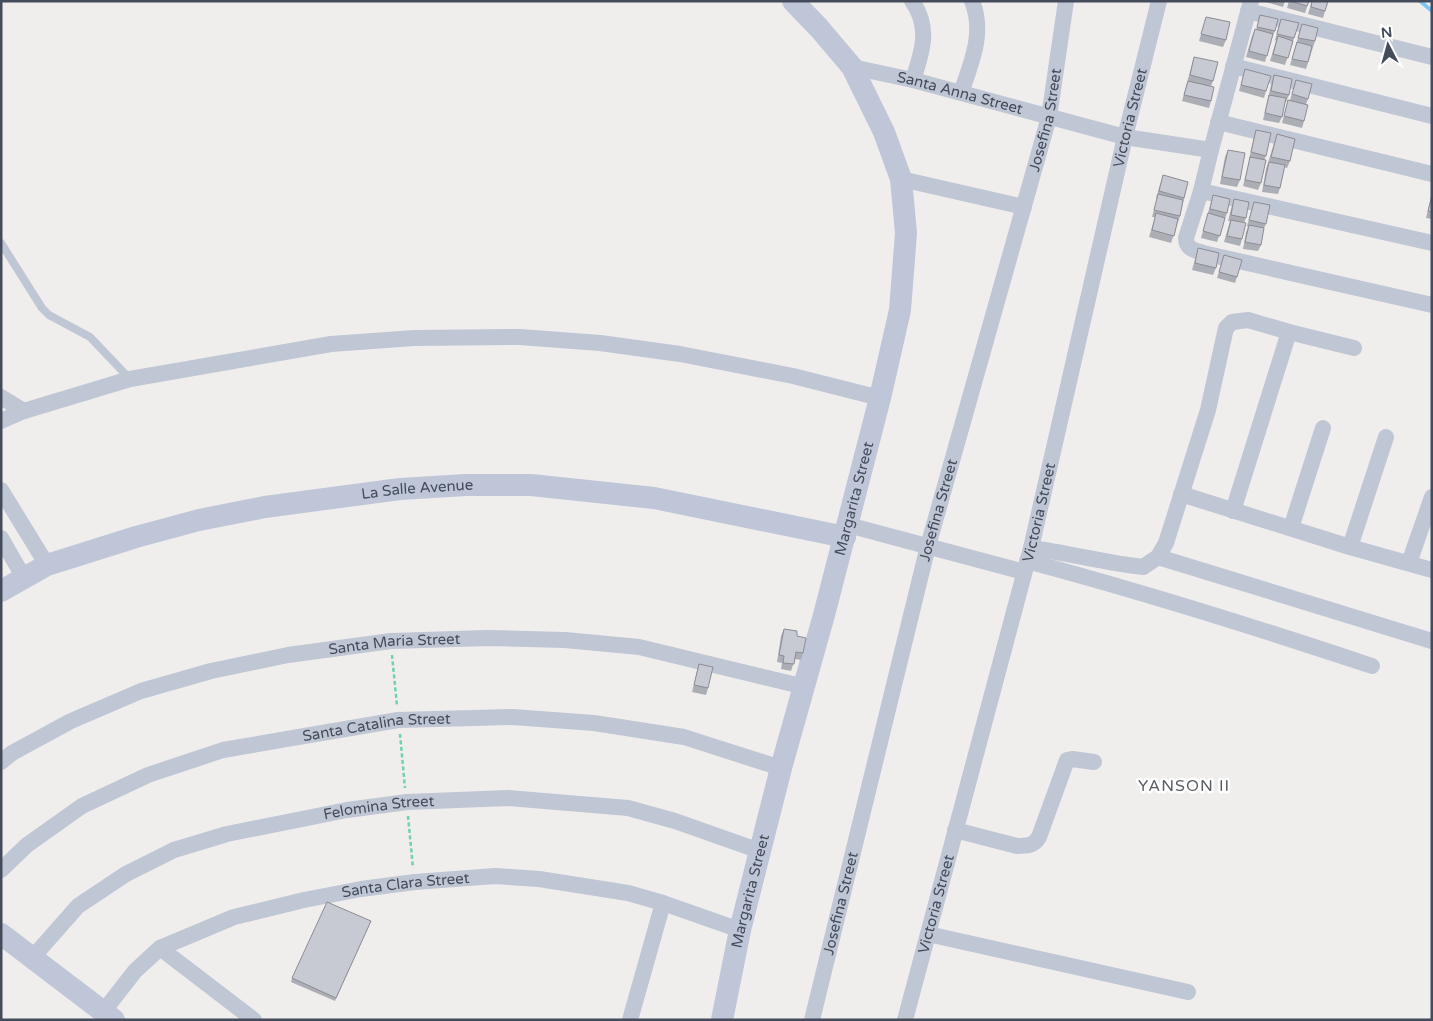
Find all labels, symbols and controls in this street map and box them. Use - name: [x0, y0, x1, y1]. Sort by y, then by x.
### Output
- north arrow: [1363, 20, 1413, 70]
- text: N: [1380, 24, 1393, 42]
- street label: Victoria Street: [1109, 66, 1151, 169]
- street label: Josefina Street: [1025, 67, 1065, 174]
- street label: Santa Anna Street: [895, 68, 1025, 118]
- street label: Margarita Street: [831, 440, 877, 557]
- street label: Josefina Street: [915, 457, 961, 564]
- street label: Victoria Street: [1019, 461, 1059, 564]
- street label: La Salle Avenue: [360, 476, 473, 503]
- street label: Santa Maria Street: [327, 630, 461, 658]
- street label: Santa Catalina Street: [301, 710, 451, 745]
- district label: YANSON II: [1138, 776, 1230, 796]
- street label: Felomina Street: [322, 792, 435, 824]
- street label: Margarita Street: [728, 832, 773, 950]
- street label: Josefina Street: [819, 850, 862, 957]
- street label: Victoria Street: [914, 852, 958, 955]
- street label: Santa Clara Street: [340, 869, 470, 902]

